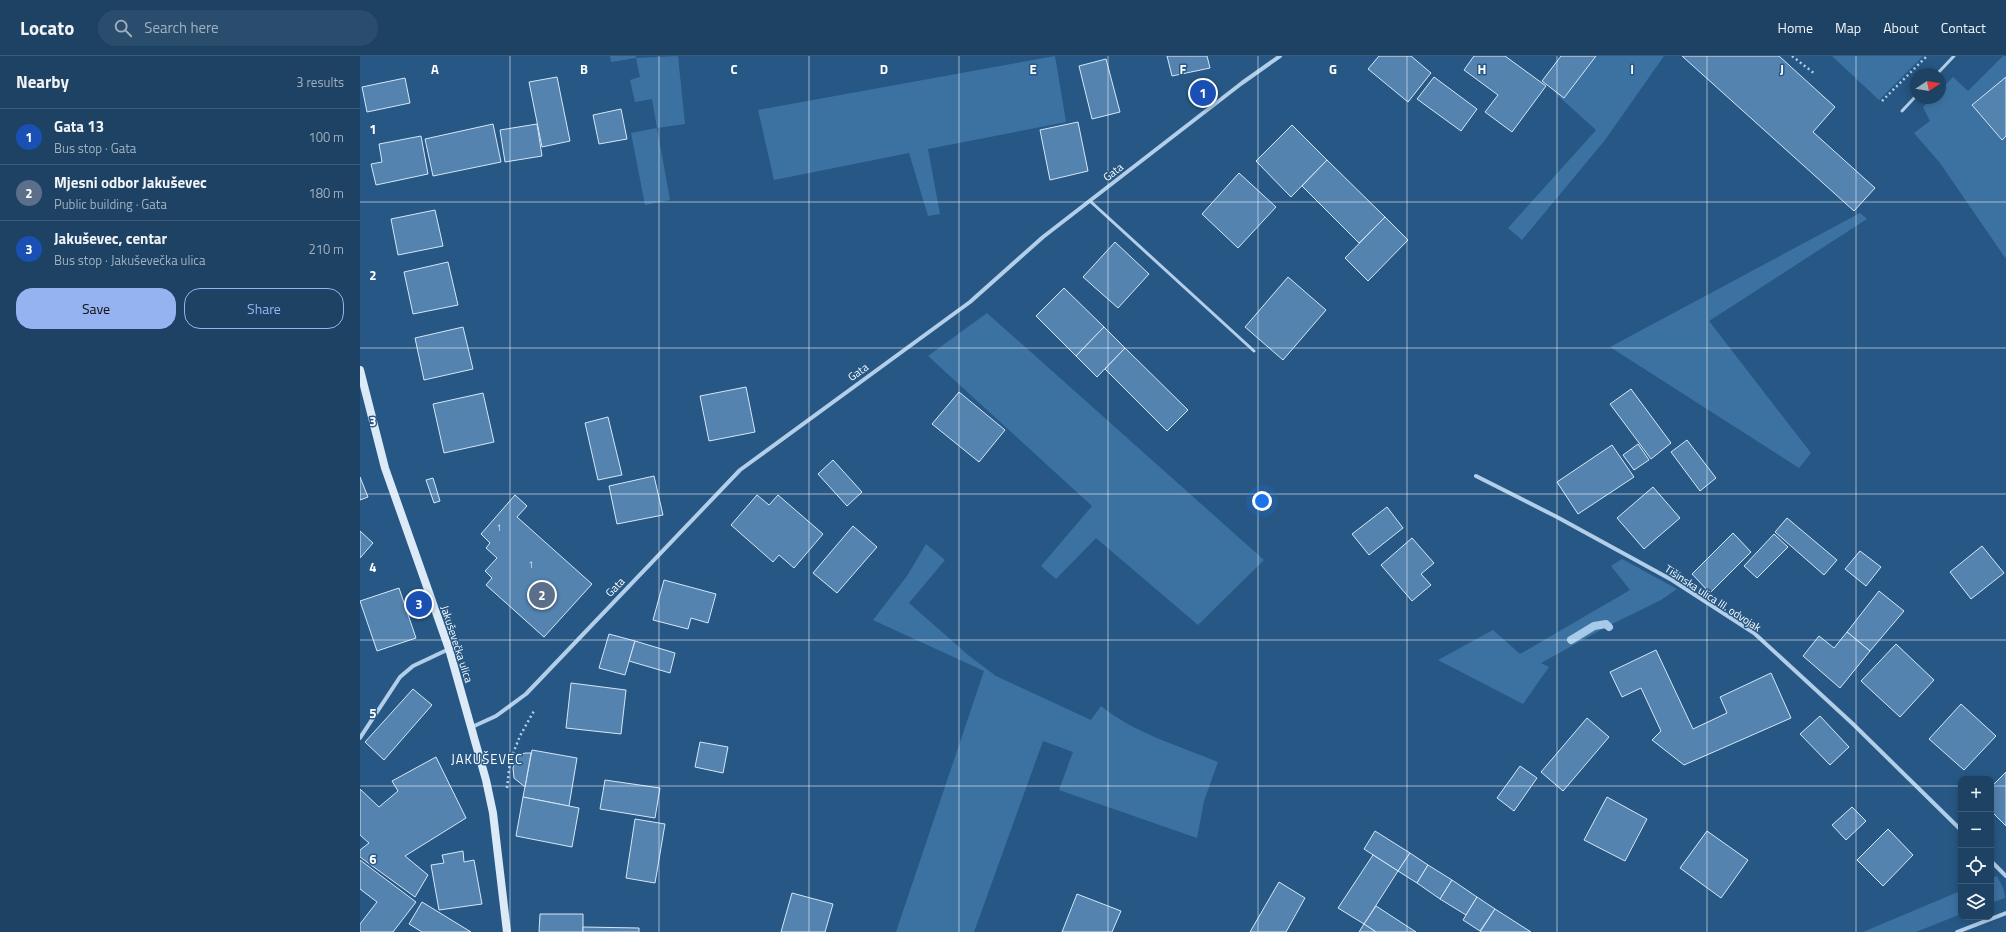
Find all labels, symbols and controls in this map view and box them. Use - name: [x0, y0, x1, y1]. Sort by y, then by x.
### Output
- search box: [98, 10, 378, 46]
- text: Locato: [20, 13, 74, 42]
- text: Search here: [144, 16, 219, 39]
- icon: search: [112, 17, 134, 39]
- text: Home: [1778, 17, 1813, 38]
- text: Map: [1835, 17, 1861, 38]
- text: About: [1883, 17, 1919, 38]
- text: Contact: [1941, 17, 1986, 38]
- text: A: [431, 59, 439, 79]
- text: B: [580, 59, 588, 79]
- text: C: [730, 59, 738, 79]
- text: D: [880, 59, 888, 79]
- text: E: [1029, 59, 1037, 79]
- text: F: [1180, 59, 1187, 79]
- text: G: [1329, 59, 1337, 79]
- text: H: [1478, 59, 1486, 79]
- text: I: [1630, 59, 1634, 79]
- text: J: [1780, 59, 1784, 79]
- north arrow: [1910, 68, 1946, 104]
- text: Nearby: [16, 69, 69, 95]
- text: 3 results: [296, 72, 344, 92]
- pin: 1: [1190, 78, 1216, 108]
- text: Gata 13: [54, 115, 104, 138]
- text: 1: [369, 119, 377, 139]
- text: 1: [25, 127, 33, 147]
- text: 100 m: [308, 127, 344, 147]
- text: Bus stop · Gata: [54, 138, 136, 158]
- street label: Gata: [1100, 159, 1127, 185]
- text: Mjesni odbor Jakuševec: [54, 171, 207, 194]
- text: 2: [25, 183, 33, 203]
- text: 180 m: [308, 183, 344, 203]
- text: Public building · Gata: [54, 194, 167, 214]
- text: Jakuševec, centar: [54, 227, 167, 250]
- text: 3: [25, 239, 33, 259]
- text: 210 m: [308, 239, 344, 259]
- text: Bus stop · Jakuševečka ulica: [54, 250, 205, 270]
- text: 2: [369, 265, 377, 285]
- button: Save: [16, 288, 176, 329]
- button: Share: [184, 288, 344, 329]
- street label: Gata: [845, 359, 872, 385]
- text: 3: [369, 411, 377, 431]
- your location: [1252, 491, 1272, 511]
- house number: 1: [496, 521, 502, 534]
- text: 4: [369, 557, 377, 577]
- house number: 1: [528, 558, 534, 571]
- street label: Tišinska ulica III. odvojak: [1662, 561, 1765, 636]
- street label: Gata: [602, 573, 629, 600]
- pin: 2: [529, 580, 555, 610]
- pin: 3: [406, 589, 432, 619]
- street label: Jakuševečka ulica: [437, 603, 477, 685]
- text: 5: [369, 703, 377, 723]
- district label: JAKUŠEVEC: [451, 749, 523, 769]
- map controls: [1958, 776, 1994, 920]
- button: +: [1958, 776, 1994, 812]
- button: −: [1958, 812, 1994, 848]
- button: locate: [1958, 848, 1994, 884]
- text: 6: [369, 849, 377, 869]
- button: layers: [1958, 884, 1994, 920]

